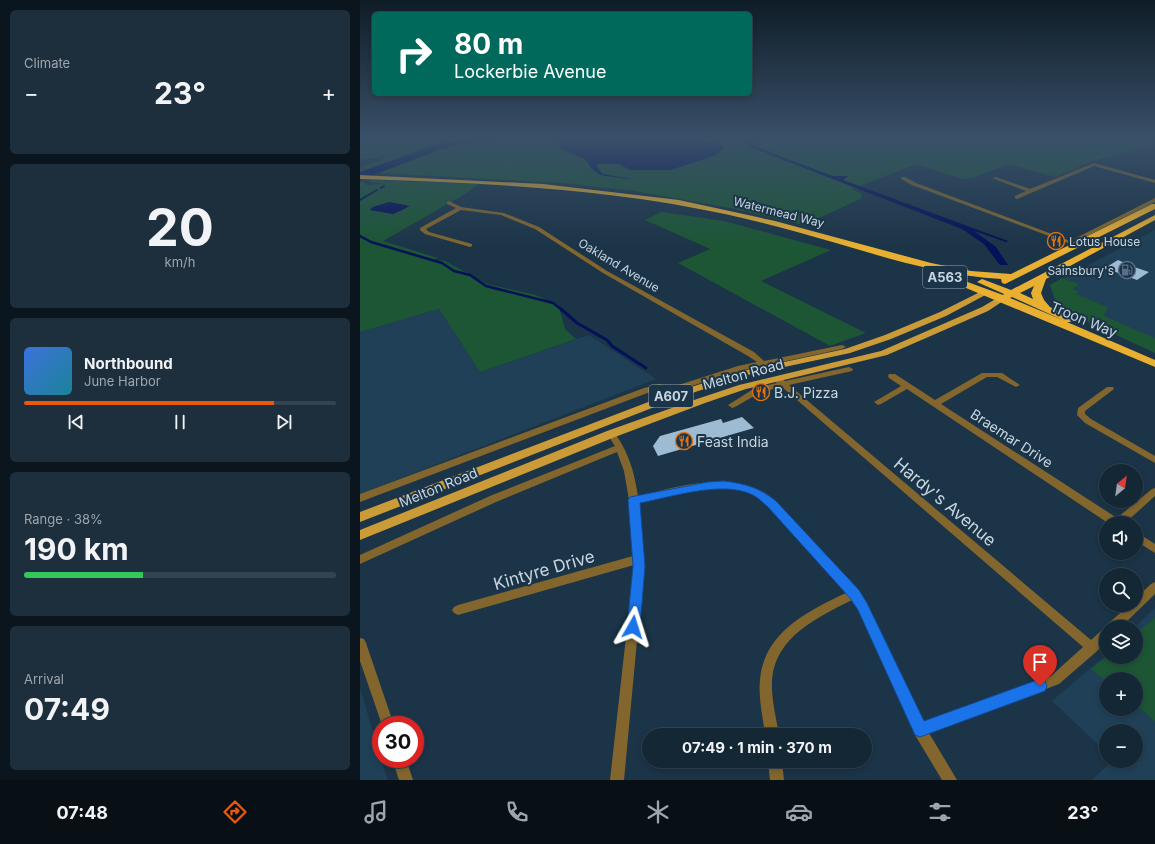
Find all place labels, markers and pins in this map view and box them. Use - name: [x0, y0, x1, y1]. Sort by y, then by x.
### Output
- restaurant icon: Lotus House: [1046, 231, 1066, 251]
- place label: Lotus House: [1069, 234, 1140, 249]
- fuel station icon: Sainsbury's: [1117, 260, 1137, 280]
- place label: Sainsbury's: [1047, 263, 1114, 278]
- restaurant icon: B.J. Pizza: [751, 382, 771, 402]
- place label: B.J. Pizza: [774, 384, 838, 401]
- restaurant icon: Feast India: [674, 431, 694, 451]
- place label: Feast India: [697, 433, 769, 450]
- pin: [1023, 645, 1057, 686]

